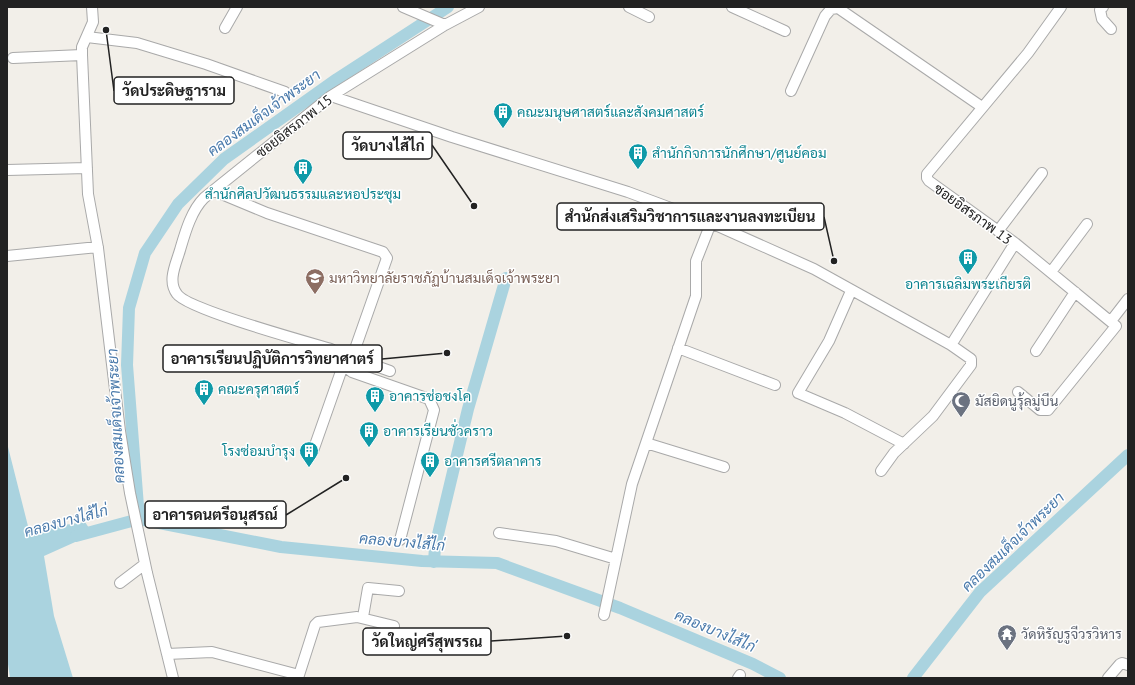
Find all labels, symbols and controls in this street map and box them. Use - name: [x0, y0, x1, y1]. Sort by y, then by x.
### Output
- water label: คลองสมเด็จเจ้าพระยา: [203, 64, 324, 160]
- callout: วัดประดิษฐาราม: [114, 77, 234, 104]
- text: วัดประดิษฐาราม: [122, 81, 226, 101]
- street label: ซอยอิสรภาพ 15: [252, 90, 336, 162]
- building icon: คณะมนุษศาสตร์และสังคมศาสตร์: [492, 101, 514, 129]
- place label: คณะมนุษศาสตร์และสังคมศาสตร์: [517, 103, 704, 122]
- callout: วัดบางไส้ไก่: [343, 132, 432, 159]
- text: วัดบางไส้ไก่: [351, 136, 425, 155]
- building icon: สำนักกิจการนักศึกษา/ศูนย์คอม: [627, 142, 649, 170]
- place label: สำนักกิจการนักศึกษา/ศูนย์คอม: [652, 144, 827, 163]
- building icon: สำนักศิลปวัฒนธรรมและหอประชุม: [292, 157, 314, 185]
- street label: ซอยอิสรภาพ 13: [930, 180, 1016, 248]
- place label: สำนักศิลปวัฒนธรรมและหอประชุม: [205, 185, 401, 204]
- callout: สำนักส่งเสริมวิชาการและงานลงทะเบียน: [557, 203, 824, 230]
- text: สำนักส่งเสริมวิชาการและงานลงทะเบียน: [565, 207, 816, 226]
- building icon: อาคารเฉลิมพระเกียรติ: [957, 247, 979, 275]
- school or university icon: มหาวิทยาลัยราชภัฏบ้านสมเด็จเจ้าพระยา: [304, 267, 326, 295]
- place label: มหาวิทยาลัยราชภัฏบ้านสมเด็จเจ้าพระยา: [329, 269, 560, 287]
- place label: อาคารเฉลิมพระเกียรติ: [905, 275, 1031, 293]
- callout: อาคารเรียนปฏิบัติการวิทยาศาตร์: [163, 345, 382, 372]
- water label: คลองสมเด็จเจ้าพระยา: [101, 348, 129, 484]
- text: อาคารเรียนปฏิบัติการวิทยาศาตร์: [170, 349, 375, 369]
- building icon: คณะครุศาสตร์: [193, 378, 215, 406]
- place label: คณะครุศาสตร์: [218, 380, 300, 399]
- building icon: อาคารช่อชงโค: [364, 385, 386, 413]
- place label: อาคารช่อชงโค: [389, 387, 471, 405]
- mosque icon: มัสยิดนูรุ้ลมู่บีน: [950, 390, 972, 418]
- place label: มัสยิดนูรุ้ลมู่บีน: [975, 392, 1058, 411]
- place label: อาคารเรียนชั่วคราว: [383, 419, 493, 440]
- building icon: อาคารเรียนชั่วคราว: [358, 420, 380, 448]
- building icon: โรงซ่อมบำรุง: [298, 440, 320, 468]
- place label: โรงซ่อมบำรุง: [221, 442, 295, 461]
- building icon: อาคารศรีตลาคาร: [419, 450, 441, 478]
- place label: อาคารศรีตลาคาร: [444, 452, 542, 470]
- water label: คลองสมเด็จเจ้าพระยา: [957, 487, 1068, 595]
- water label: คลองบางไส้ไก่: [22, 500, 111, 541]
- callout: อาคารดนตรีอนุสรณ์: [145, 501, 286, 528]
- text: อาคารดนตรีอนุสรณ์: [152, 505, 279, 526]
- water label: คลองบางไส้ไก่: [358, 528, 447, 555]
- water label: คลองบางไส้ไก่: [672, 605, 759, 656]
- temple icon: วัดหิรัญรูจีวรวิหาร: [996, 623, 1018, 651]
- place label: วัดหิรัญรูจีวรวิหาร: [1021, 625, 1122, 644]
- callout: วัดใหญ่ศรีสุพรรณ: [363, 628, 491, 655]
- text: วัดใหญ่ศรีสุพรรณ: [371, 632, 483, 653]

